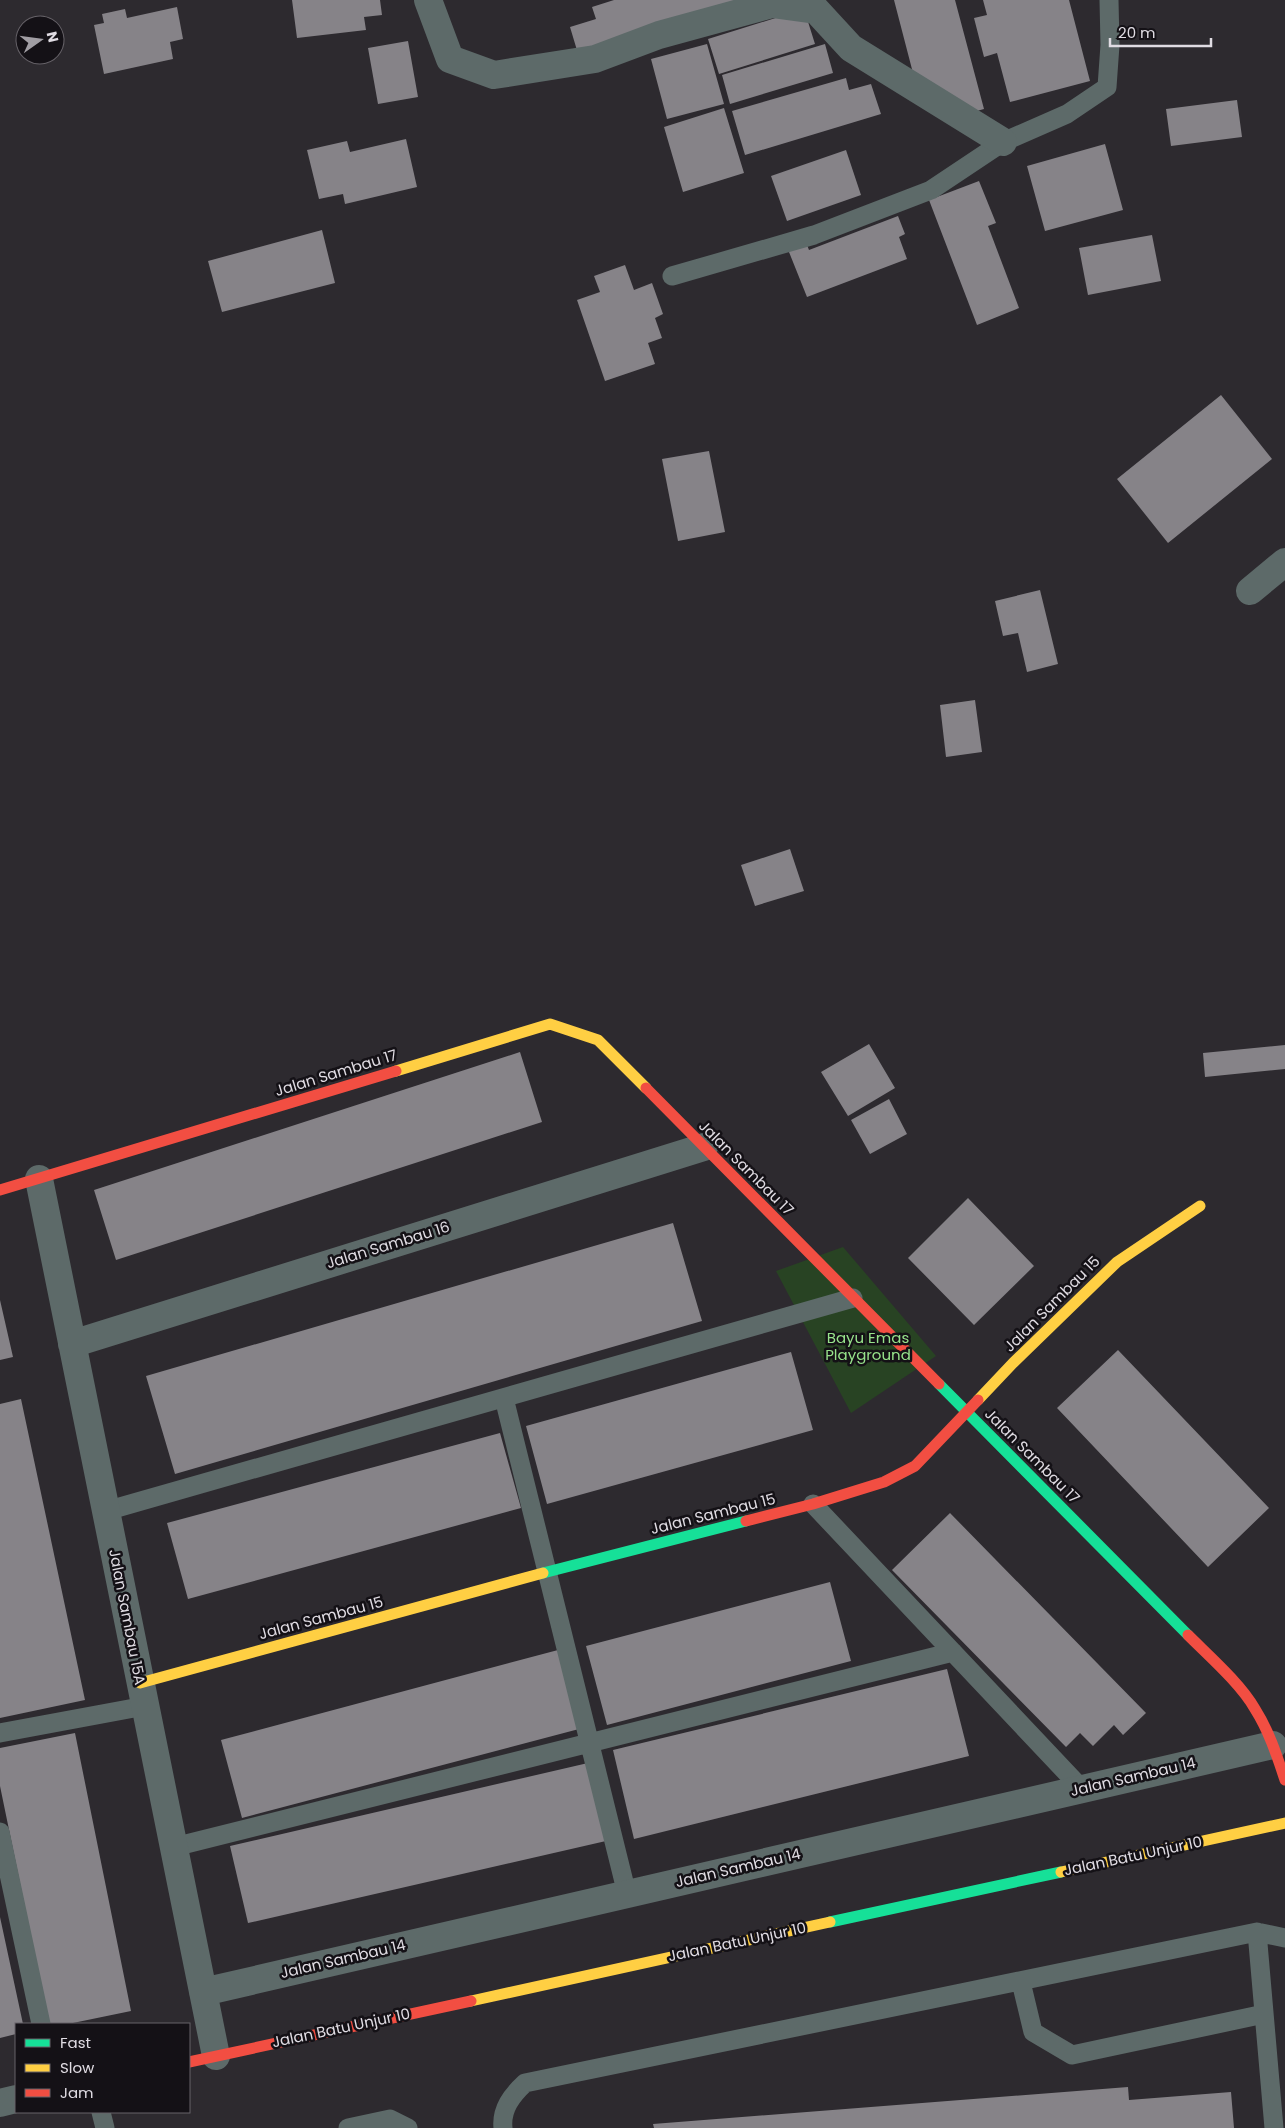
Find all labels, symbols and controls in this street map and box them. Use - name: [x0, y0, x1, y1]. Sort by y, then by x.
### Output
- north arrow: [15, 15, 65, 65]
- scale bar: [1110, 15, 1211, 47]
- text: 20 m: [1118, 22, 1156, 43]
- text: N: [42, 29, 64, 44]
- street label: Jalan Sambau 17: [272, 1044, 400, 1101]
- street label: Jalan Sambau 17: [694, 1115, 799, 1220]
- street label: Jalan Sambau 16: [324, 1216, 452, 1273]
- street label: Jalan Sambau 15: [999, 1251, 1104, 1356]
- park label: Bayu Emas Playground: [825, 1327, 911, 1365]
- street label: Jalan Sambau 17: [980, 1403, 1085, 1508]
- street label: Jalan Sambau 15: [648, 1488, 778, 1539]
- street label: Jalan Sambau 15A: [104, 1547, 151, 1687]
- street label: Jalan Sambau 15: [256, 1591, 385, 1644]
- street label: Jalan Sambau 14: [1068, 1752, 1198, 1801]
- street label: Jalan Batu Unjur 10: [1062, 1831, 1204, 1880]
- street label: Jalan Sambau 14: [673, 1843, 803, 1892]
- street label: Jalan Batu Unjur 10: [666, 1917, 808, 1966]
- street label: Jalan Sambau 14: [278, 1934, 408, 1983]
- street label: Jalan Batu Unjur 10: [270, 2003, 412, 2052]
- legend: [15, 2023, 190, 2113]
- text: Fast: [60, 2032, 91, 2053]
- text: Slow: [60, 2057, 95, 2078]
- text: Jam: [60, 2082, 94, 2103]

